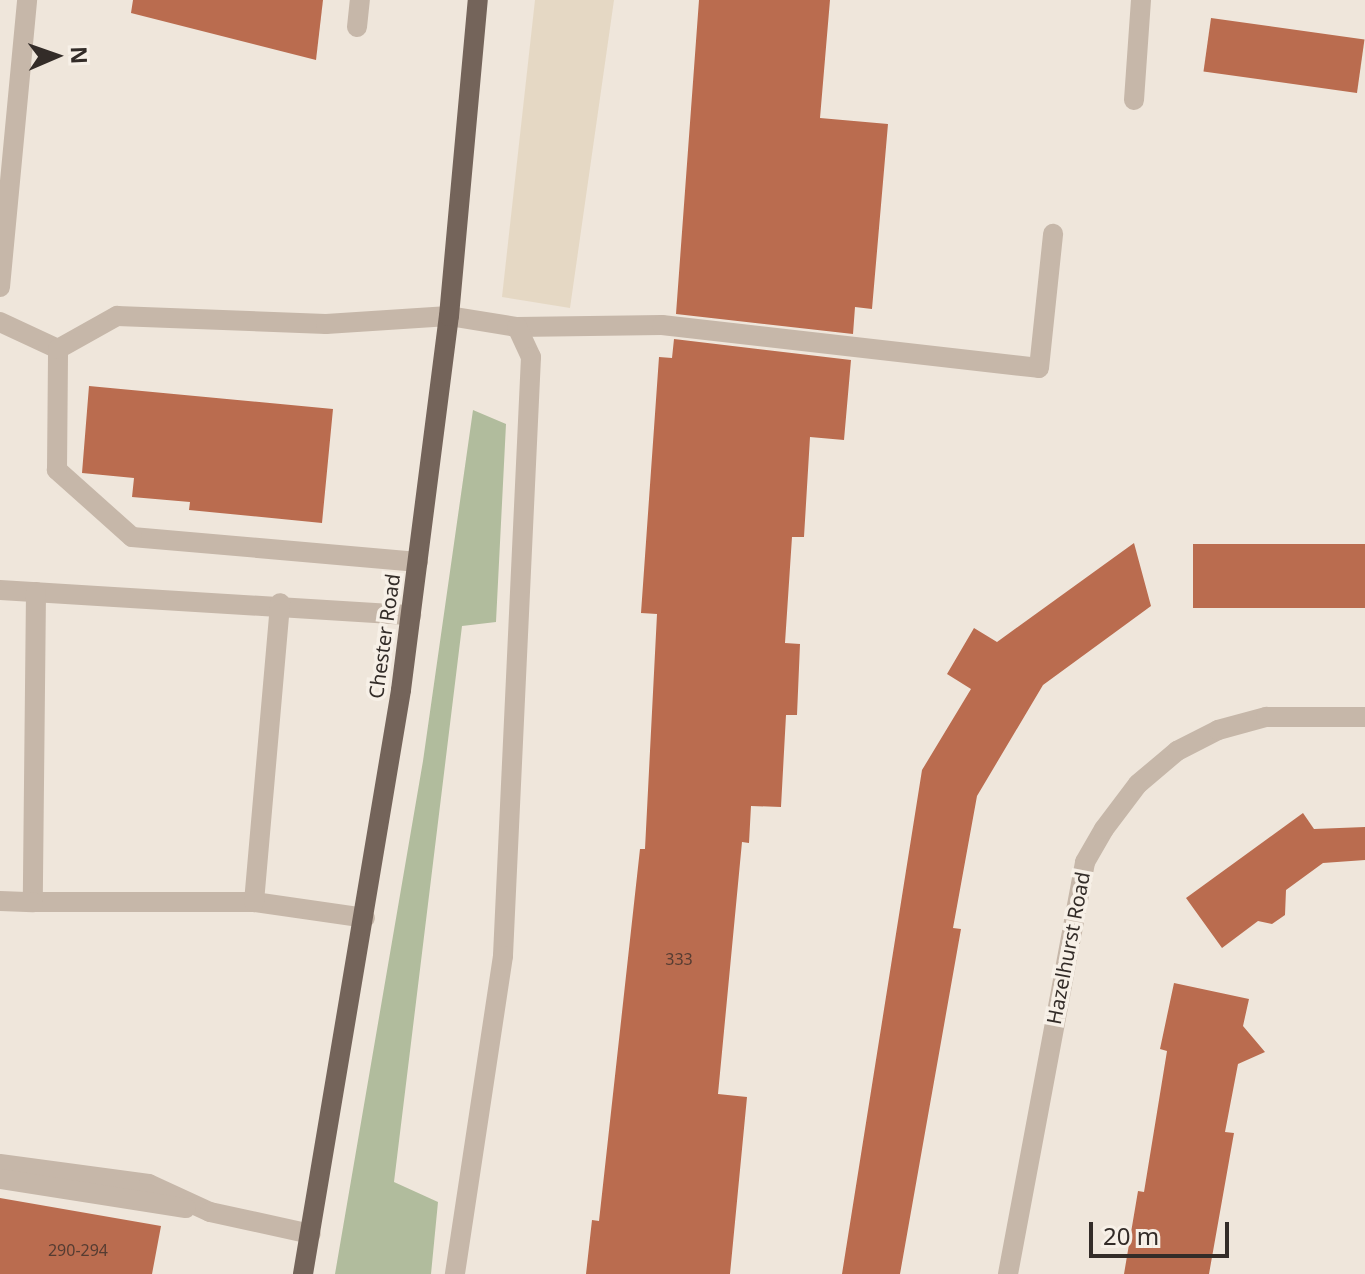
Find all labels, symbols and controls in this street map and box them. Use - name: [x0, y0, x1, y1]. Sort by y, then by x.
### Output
- north arrow: [16, 16, 96, 96]
- text: N: [65, 46, 95, 65]
- street label: Chester Road: [363, 572, 405, 700]
- street label: Hazelhurst Road: [1041, 870, 1095, 1026]
- house number: 333: [665, 949, 693, 969]
- scale bar: [1093, 1206, 1233, 1256]
- text: 20 m: [1103, 1219, 1159, 1252]
- house number: 290-294: [48, 1240, 108, 1260]

